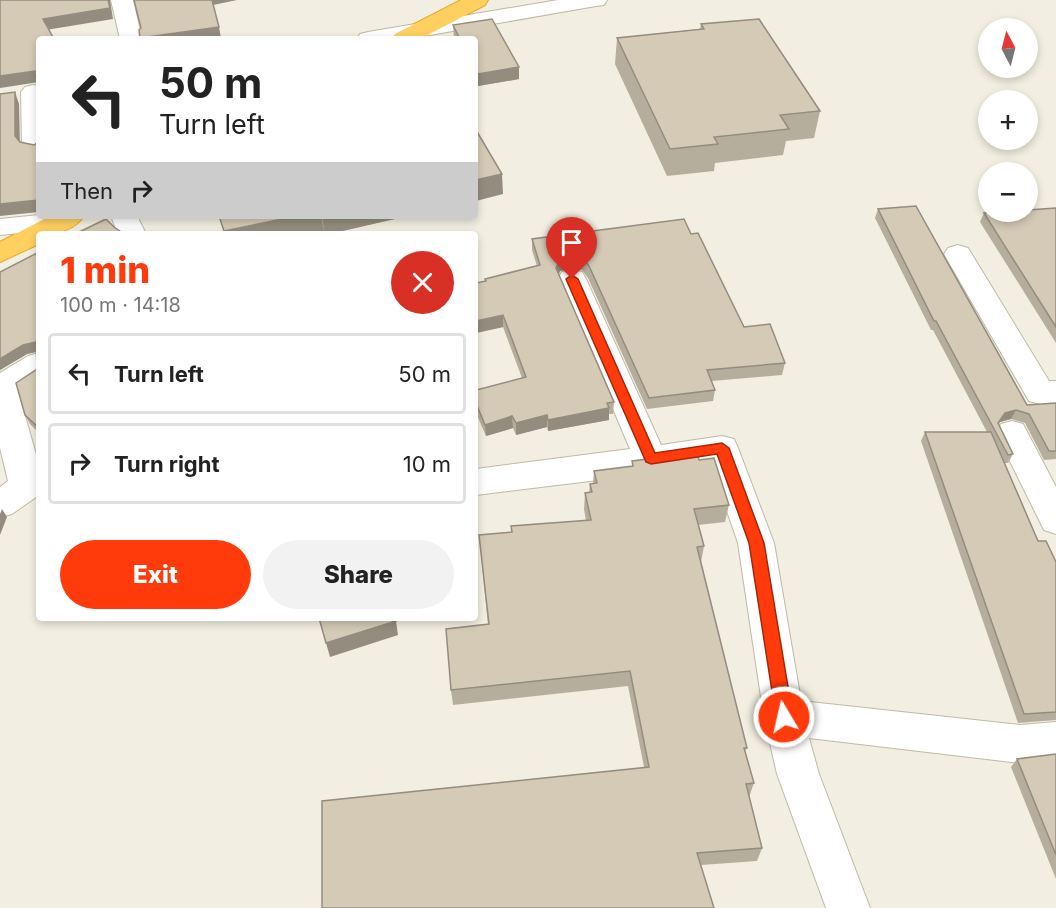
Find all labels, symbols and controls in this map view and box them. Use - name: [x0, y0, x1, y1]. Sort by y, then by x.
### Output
- north arrow: [978, 18, 1038, 78]
- map controls: [978, 18, 1038, 222]
- text: 50 m: [159, 57, 262, 108]
- icon: left: [60, 60, 138, 138]
- button: +: [978, 90, 1038, 150]
- text: Turn left: [159, 108, 265, 141]
- button: −: [978, 162, 1038, 222]
- icon: right: [125, 174, 158, 207]
- text: Then: [60, 178, 113, 204]
- pin: [546, 217, 597, 279]
- icon: arrive: [555, 226, 588, 259]
- text: 1 min: [60, 248, 150, 292]
- button: close: [391, 251, 454, 314]
- text: 100 m · 14:18: [60, 293, 181, 317]
- icon: left: [63, 357, 96, 390]
- text: Turn left: [114, 361, 204, 387]
- text: 50 m: [398, 361, 451, 387]
- icon: right: [63, 447, 96, 480]
- text: Turn right: [114, 451, 220, 477]
- text: 10 m: [403, 451, 451, 477]
- button: Exit: [60, 540, 251, 609]
- button: Share: [263, 540, 454, 609]
- position arrow: [752, 685, 816, 749]

